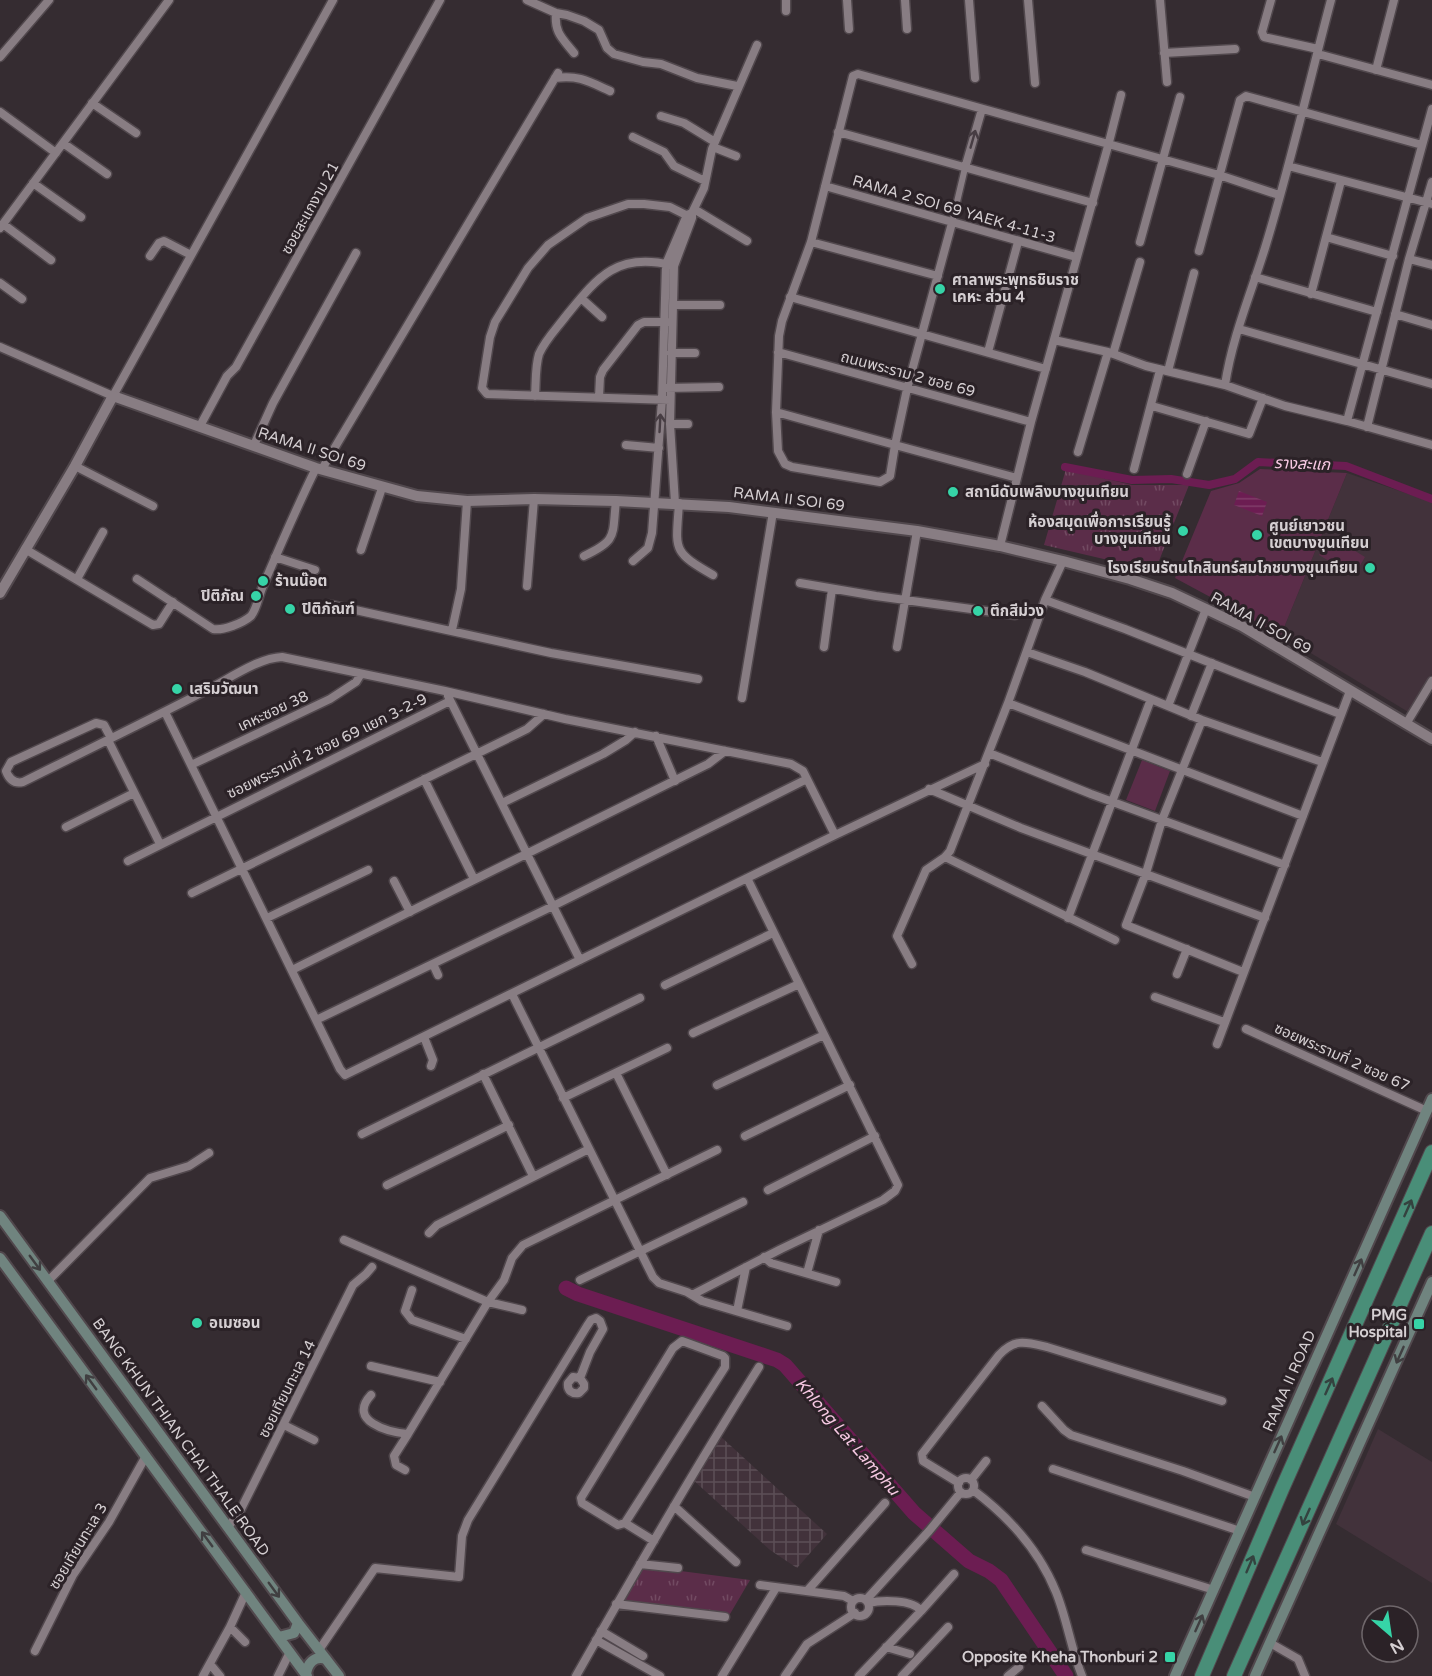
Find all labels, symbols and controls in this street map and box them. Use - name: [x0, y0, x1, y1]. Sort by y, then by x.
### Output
- one-way arrow: [968, 130, 979, 149]
- street label: ซอยสะแกงาม 21: [277, 159, 343, 257]
- street label: RAMA 2 SOI 69 YAEK 4-11-3: [850, 171, 1058, 247]
- place label: ศาลาพระพุทธชินราช เคหะ ส่วน 4: [952, 271, 1079, 306]
- marker: ศาลาพระพุทธชินราช เคหะ ส่วน 4: [933, 282, 947, 296]
- street label: ถนนพระราม 2 ซอย 69: [839, 347, 977, 401]
- one-way arrow: [655, 413, 666, 433]
- street label: RAMA II SOI 69: [256, 423, 368, 475]
- water label: รางสะแก: [1274, 453, 1332, 475]
- street label: RAMA II SOI 69: [732, 483, 846, 515]
- place label: สถานีดับเพลิงบางขุนเทียน: [965, 483, 1129, 501]
- marker: สถานีดับเพลิงบางขุนเทียน: [946, 485, 960, 499]
- place label: ห้องสมุดเพื่อการเรียนรู้ บางขุนเทียน: [1028, 511, 1171, 548]
- place label: ศูนย์เยาวชน เขตบางขุนเทียน: [1269, 517, 1369, 552]
- marker: ห้องสมุดเพื่อการเรียนรู้ บางขุนเทียน: [1176, 524, 1190, 538]
- marker: ศูนย์เยาวชน เขตบางขุนเทียน: [1250, 528, 1264, 542]
- place label: โรงเรียนรัตนโกสินทร์สมโภชบางขุนเทียน: [1107, 559, 1358, 577]
- marker: โรงเรียนรัตนโกสินทร์สมโภชบางขุนเทียน: [1363, 561, 1377, 575]
- place label: ร้านน๊อต: [275, 572, 327, 590]
- marker: ร้านน๊อต: [256, 574, 270, 588]
- place label: ปิติภัณ: [201, 587, 244, 605]
- street label: RAMA II SOI 69: [1208, 588, 1314, 658]
- marker: ปิติภัณ: [249, 589, 263, 603]
- place label: ปิติภัณฑ์: [302, 600, 355, 618]
- marker: ปิติภัณฑ์: [283, 602, 297, 616]
- place label: ตึกสีม่วง: [990, 602, 1044, 620]
- marker: ตึกสีม่วง: [971, 604, 985, 618]
- place label: เสริมวัฒนา: [189, 680, 259, 698]
- marker: เสริมวัฒนา: [170, 682, 184, 696]
- street label: เคหะซอย 38: [235, 687, 311, 735]
- street label: ซอยพระรามที่ 2 ซอย 69 แยก 3-2-9: [223, 688, 430, 802]
- street label: ซอยพระรามที่ 2 ซอย 67: [1272, 1017, 1413, 1095]
- one-way arrow: [1403, 1199, 1414, 1217]
- one-way arrow: [28, 1255, 41, 1271]
- one-way arrow: [1353, 1258, 1365, 1276]
- place label: PMG Hospital: [1348, 1306, 1407, 1342]
- place label: อเมซอน: [209, 1314, 260, 1332]
- street label: BANG KHUN THIAN CHAI THALE ROAD: [89, 1315, 273, 1559]
- marker: อเมซอน: [190, 1316, 204, 1330]
- marker: PMG Hospital: [1412, 1317, 1426, 1331]
- street label: RAMA II ROAD: [1259, 1328, 1319, 1434]
- street label: ซอยเทียนทะเล 14: [255, 1337, 319, 1441]
- one-way arrow: [1394, 1345, 1405, 1363]
- one-way arrow: [85, 1374, 98, 1390]
- water label: Khlong Lat Lamphu: [791, 1374, 904, 1501]
- one-way arrow: [1323, 1377, 1335, 1395]
- one-way arrow: [1273, 1436, 1285, 1454]
- street label: ซอยเทียนทะเล 3: [45, 1499, 111, 1593]
- one-way arrow: [1300, 1507, 1312, 1525]
- one-way arrow: [201, 1531, 213, 1547]
- one-way arrow: [1245, 1556, 1256, 1574]
- one-way arrow: [268, 1581, 280, 1597]
- north arrow: [1360, 1604, 1420, 1664]
- one-way arrow: [1194, 1614, 1205, 1632]
- text: N: [1386, 1634, 1407, 1658]
- place label: Opposite Kheha Thonburi 2: [962, 1648, 1158, 1667]
- marker: Opposite Kheha Thonburi 2: [1163, 1650, 1177, 1664]

